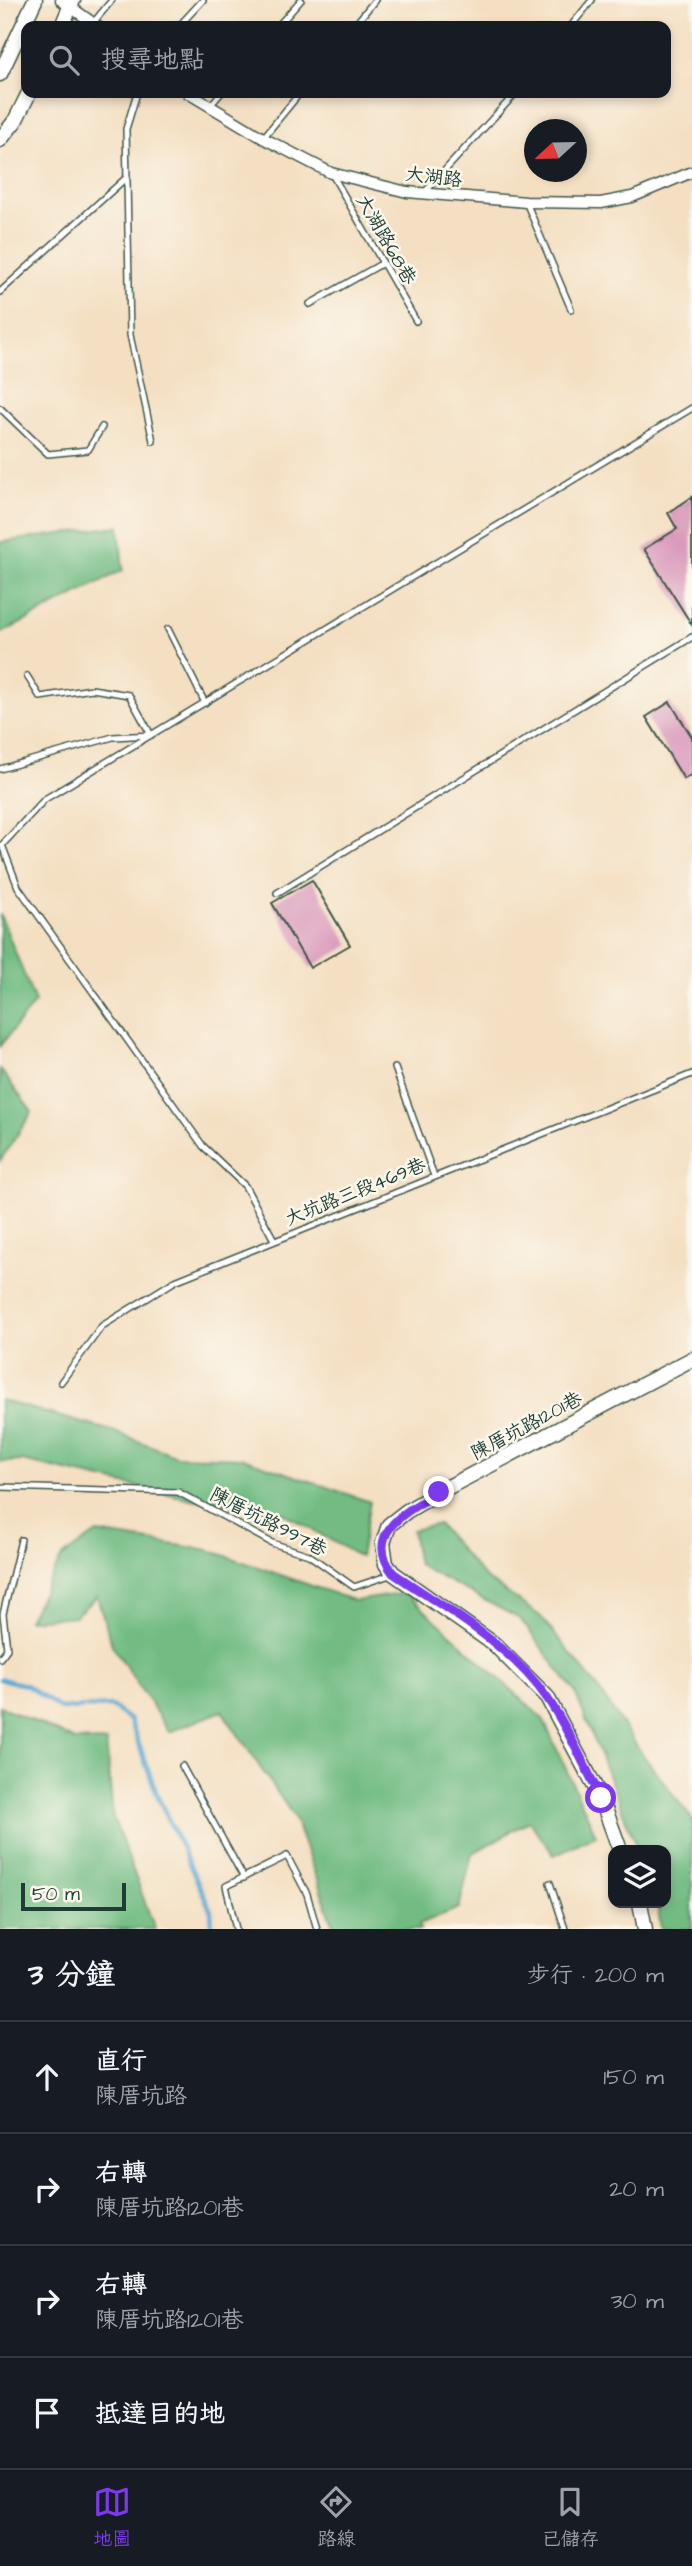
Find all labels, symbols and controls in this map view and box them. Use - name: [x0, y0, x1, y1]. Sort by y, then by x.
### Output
- search box: [21, 21, 671, 98]
- icon: search: [45, 41, 83, 79]
- text: 搜尋地點: [101, 42, 205, 78]
- north arrow: [524, 119, 587, 182]
- street label: 大湖路: [404, 161, 464, 194]
- street label: 大湖路68巷: [349, 190, 422, 290]
- street label: 大坑路三段469巷: [281, 1152, 430, 1233]
- street label: 陳厝坑路1201巷: [466, 1386, 587, 1467]
- route end: [423, 1476, 454, 1507]
- street label: 陳厝坑路997巷: [205, 1481, 332, 1563]
- route start: [585, 1782, 616, 1813]
- map controls: [608, 1845, 671, 1908]
- button: layers: [608, 1845, 671, 1908]
- scale bar: [21, 1880, 126, 1912]
- text: 50 m: [32, 1881, 80, 1908]
- text: 3 分鐘: [28, 1954, 115, 1996]
- text: 步行 · 200 m: [527, 1959, 664, 1991]
- text: 直行: [95, 2043, 147, 2079]
- icon: ahead: [28, 2058, 66, 2096]
- text: 150 m: [603, 2061, 664, 2093]
- text: 陳厝坑路: [95, 2080, 187, 2112]
- text: 右轉: [95, 2155, 147, 2191]
- icon: right: [28, 2170, 66, 2208]
- text: 20 m: [609, 2173, 664, 2205]
- text: 陳厝坑路1201巷: [95, 2192, 244, 2224]
- text: 右轉: [95, 2267, 147, 2303]
- icon: right: [28, 2282, 66, 2320]
- text: 30 m: [611, 2285, 664, 2317]
- text: 陳厝坑路1201巷: [95, 2304, 244, 2336]
- icon: arrive: [28, 2394, 66, 2432]
- text: 抵達目的地: [95, 2396, 225, 2432]
- tab: 地圖: [93, 2483, 131, 2553]
- tab: 路線: [317, 2483, 356, 2553]
- tab: 已儲存: [542, 2483, 599, 2553]

